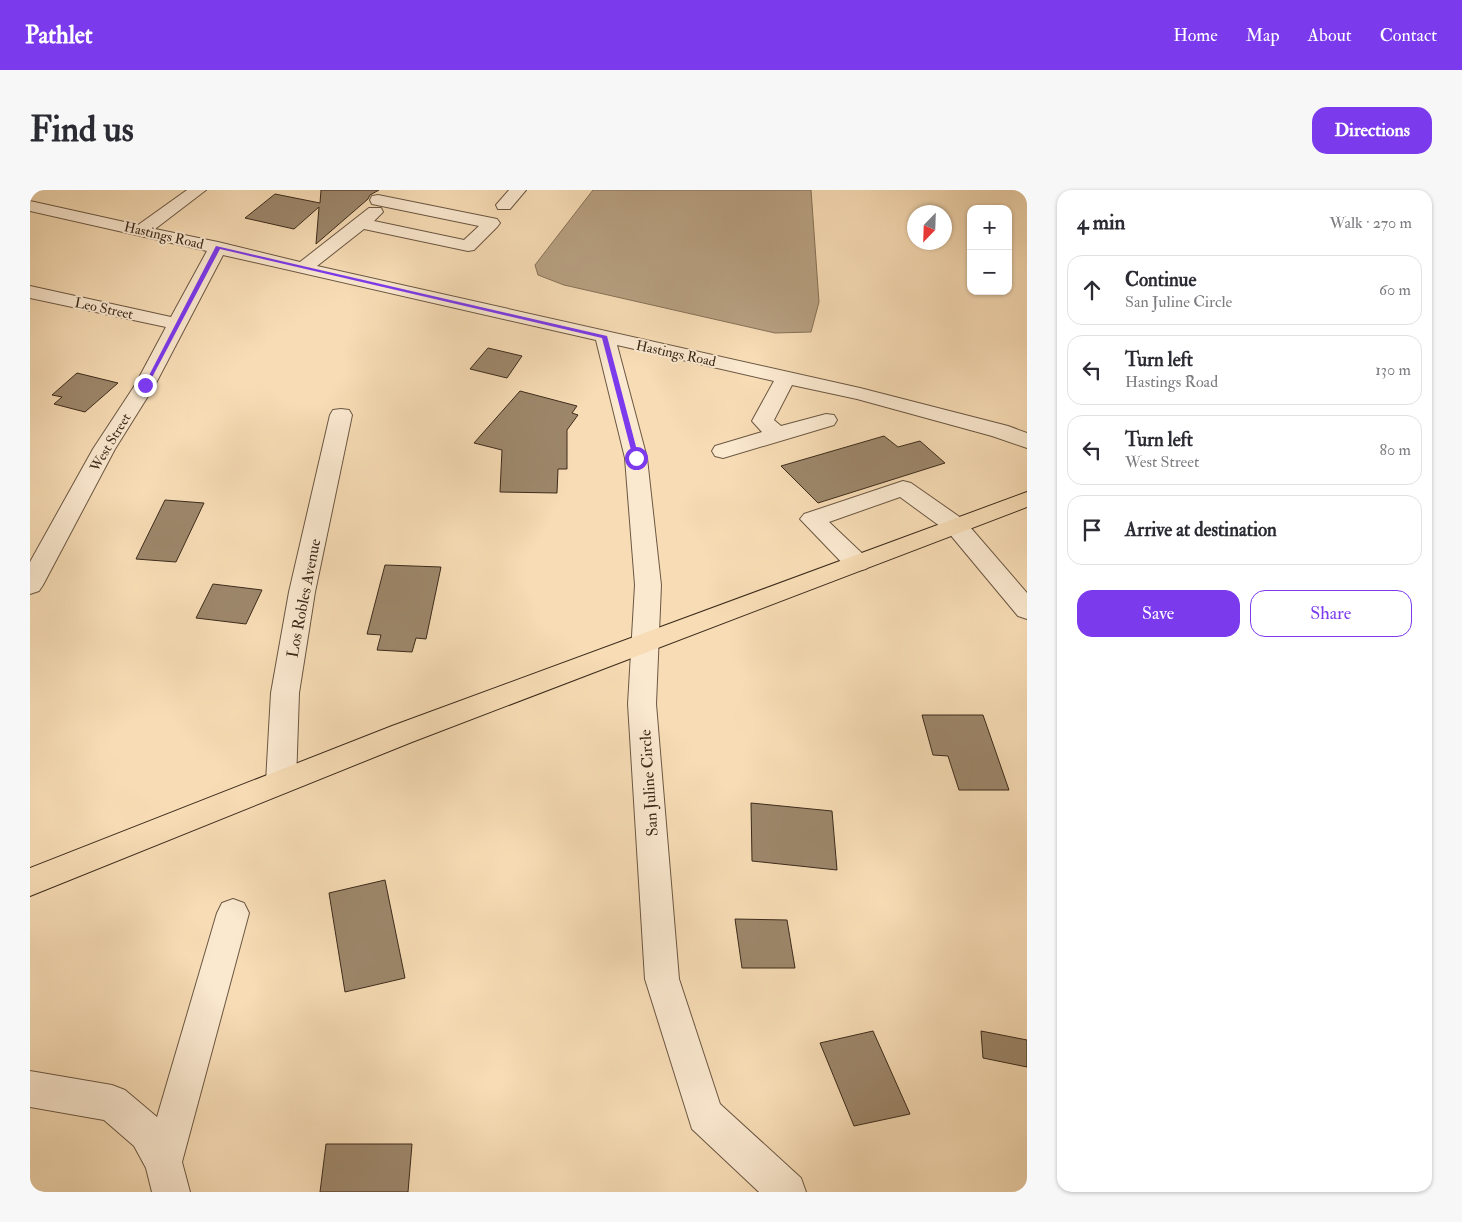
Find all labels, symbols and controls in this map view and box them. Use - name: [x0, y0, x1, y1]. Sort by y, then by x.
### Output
- text: Pathlet: [25, 20, 93, 51]
- text: Home: [1173, 24, 1218, 47]
- text: Map: [1246, 24, 1280, 47]
- text: About: [1308, 24, 1352, 47]
- text: Contact: [1380, 24, 1437, 47]
- button: Directions: [1312, 107, 1432, 154]
- text: Find us: [30, 108, 134, 152]
- north arrow: [907, 205, 952, 250]
- map controls: [967, 205, 1012, 295]
- button: +: [967, 205, 1012, 250]
- text: 4 min: [1077, 209, 1125, 236]
- text: Walk · 270 m: [1330, 213, 1412, 233]
- street label: Hastings Road: [122, 218, 206, 253]
- button: −: [967, 250, 1012, 295]
- text: Continue: [1125, 268, 1196, 292]
- icon: ahead: [1078, 276, 1106, 304]
- text: 60 m: [1379, 280, 1411, 300]
- text: San Juline Circle: [1125, 292, 1232, 312]
- street label: Leo Street: [73, 294, 135, 323]
- street label: Hastings Road: [634, 337, 718, 370]
- text: Turn left: [1125, 348, 1193, 372]
- icon: left: [1078, 356, 1106, 384]
- text: 130 m: [1375, 360, 1411, 380]
- text: Hastings Road: [1125, 372, 1218, 392]
- route end: [134, 374, 157, 397]
- street label: West Street: [86, 410, 135, 475]
- text: Turn left: [1125, 428, 1193, 452]
- icon: left: [1078, 436, 1106, 464]
- text: 80 m: [1380, 440, 1411, 460]
- route start: [625, 447, 648, 470]
- text: West Street: [1125, 452, 1199, 472]
- icon: arrive: [1078, 516, 1106, 544]
- text: Arrive at destination: [1125, 518, 1277, 542]
- street label: Los Robles Avenue: [283, 537, 325, 659]
- button: Save: [1077, 590, 1240, 637]
- button: Share: [1250, 590, 1412, 637]
- street label: San Juline Circle: [635, 728, 664, 837]

